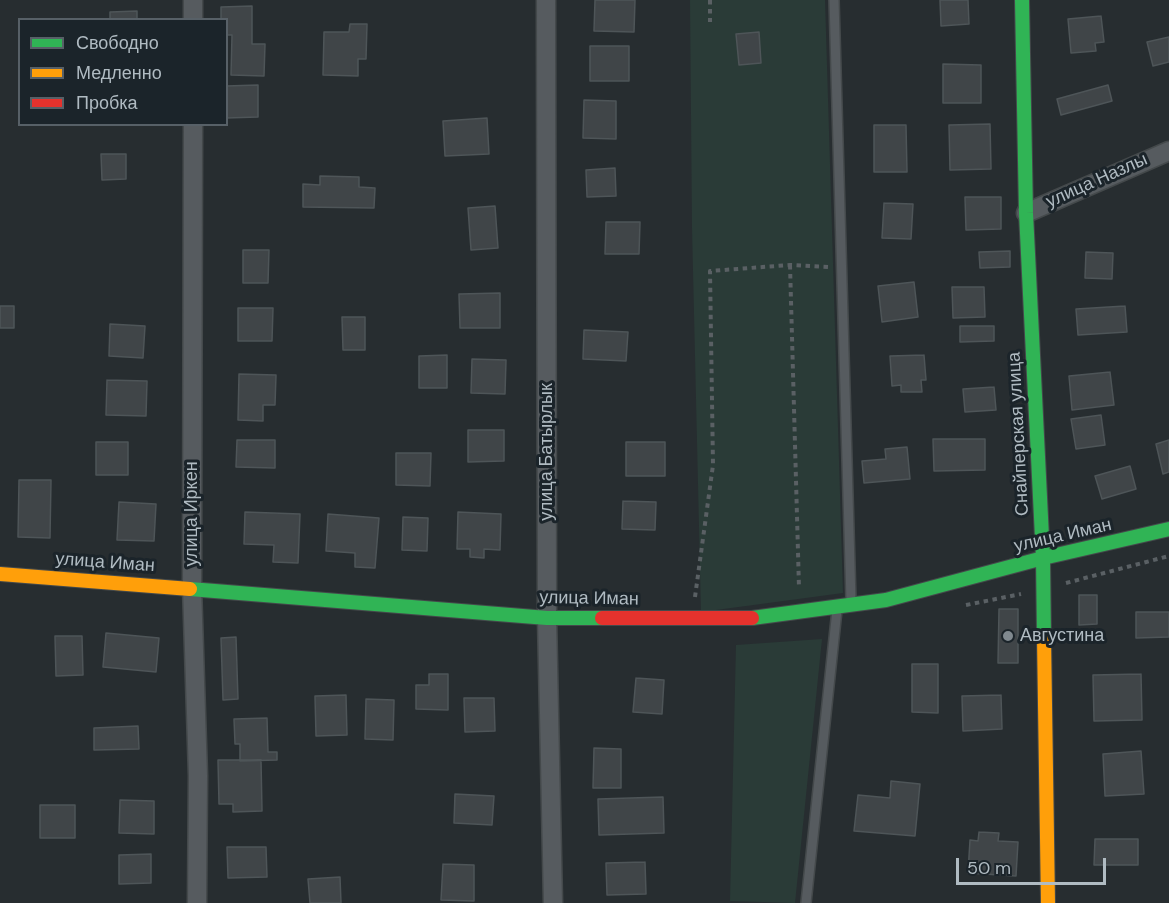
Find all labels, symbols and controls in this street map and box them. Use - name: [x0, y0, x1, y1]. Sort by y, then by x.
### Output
- legend: [18, 18, 228, 126]
- text: Свободно: [76, 31, 159, 55]
- text: Медленно: [76, 61, 162, 85]
- text: Пробка: [76, 91, 138, 115]
- street label: улица Назлы: [1043, 149, 1151, 213]
- street label: Снайперская улица: [1004, 352, 1034, 516]
- street label: улица Батырлык: [536, 383, 558, 521]
- street label: улица Иркен: [181, 461, 203, 567]
- street label: улица Иман: [1012, 514, 1114, 558]
- street label: улица Иман: [55, 549, 155, 577]
- street label: улица Иман: [539, 587, 639, 611]
- place label: Августина: [1020, 625, 1104, 647]
- marker: Августина: [1001, 629, 1015, 643]
- scale bar: [959, 846, 1109, 884]
- text: 50 m: [967, 856, 1011, 880]

